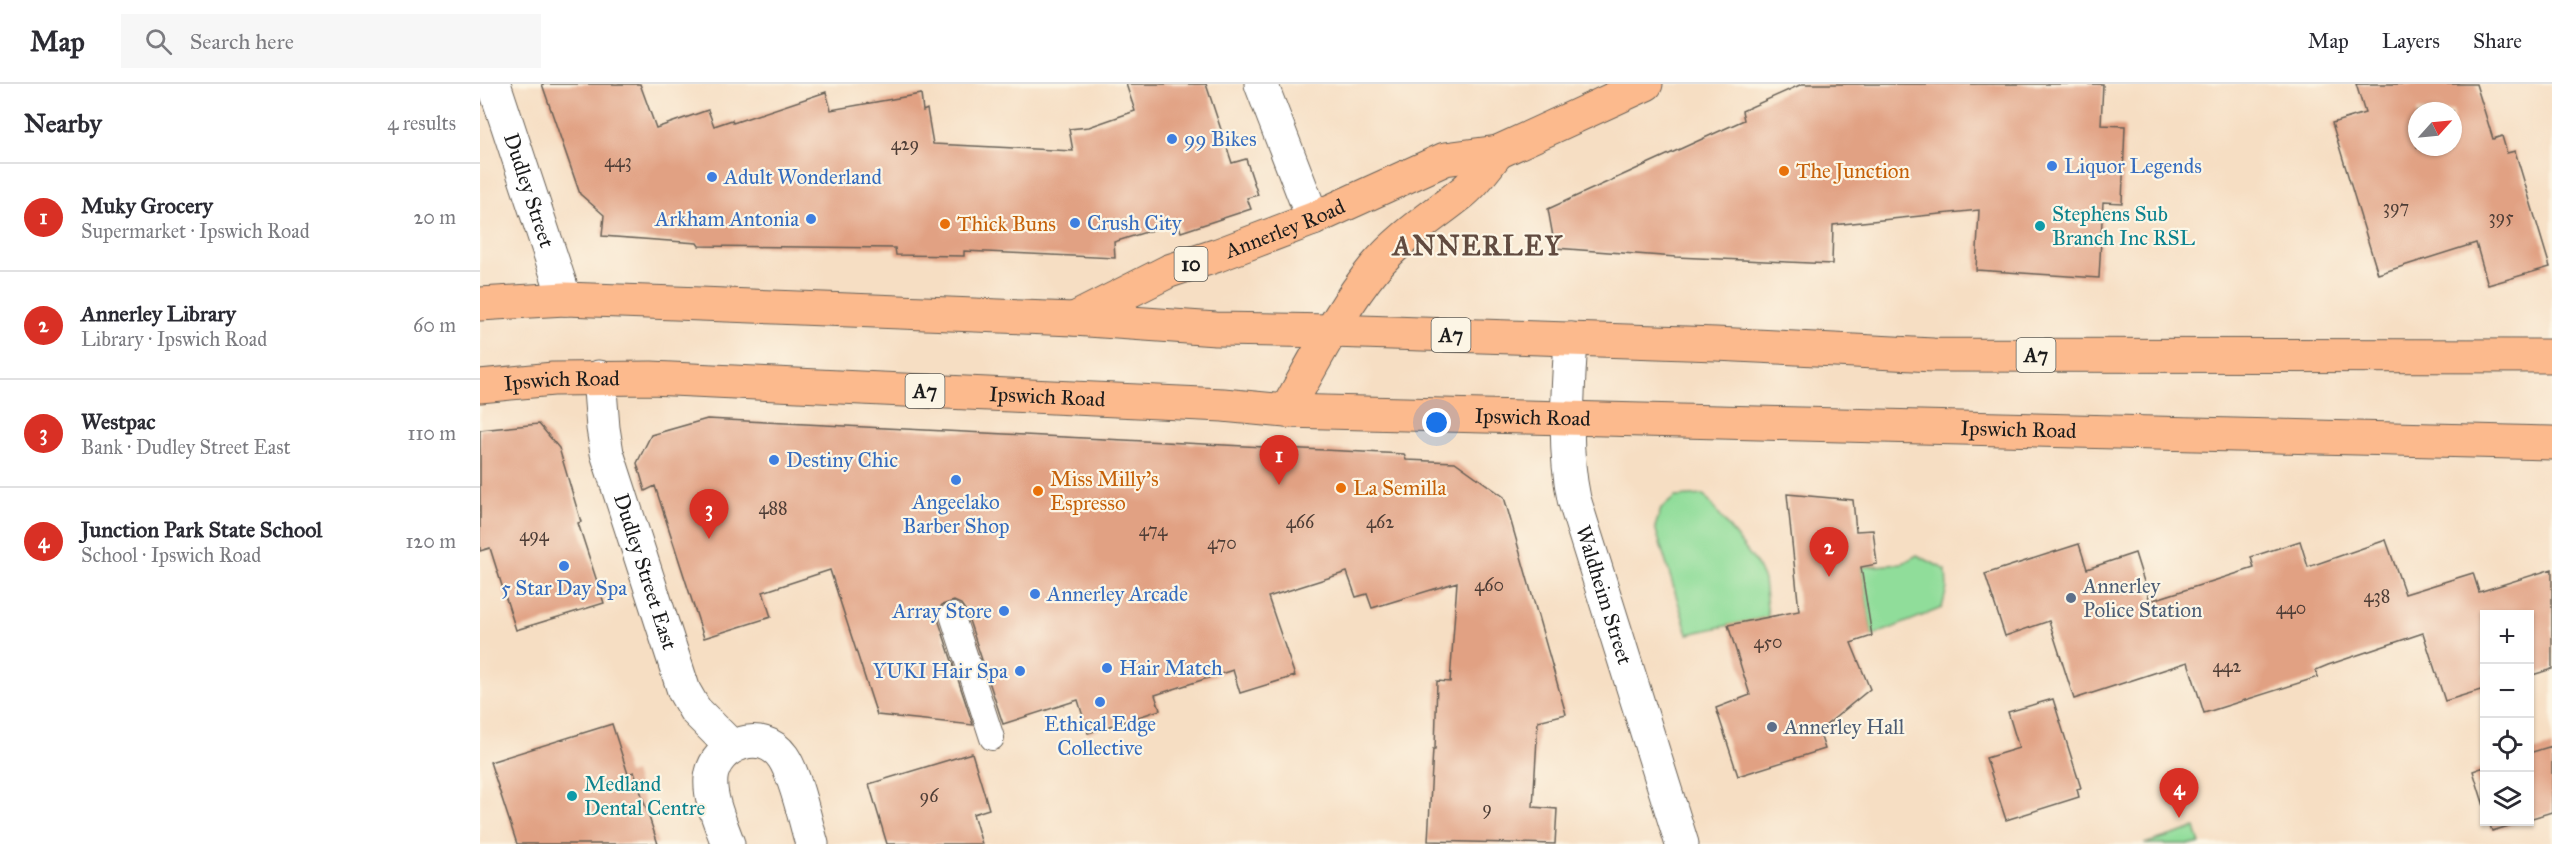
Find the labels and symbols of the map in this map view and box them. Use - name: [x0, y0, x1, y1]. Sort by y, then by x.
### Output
- north arrow: [2408, 102, 2462, 156]
- place label: 99 Bikes: [1184, 126, 1257, 152]
- street label: Dudley Street: [498, 130, 560, 252]
- marker: 99 Bikes: [1165, 132, 1179, 146]
- house number: 429: [891, 133, 919, 155]
- house number: 443: [604, 150, 632, 172]
- place label: Liquor Legends: [2064, 153, 2202, 179]
- place label: The Junction: [1796, 158, 1910, 184]
- marker: Liquor Legends: [2045, 159, 2059, 173]
- place label: Adult Wonderland: [723, 164, 882, 190]
- marker: The Junction: [1777, 164, 1791, 178]
- marker: Adult Wonderland: [705, 170, 719, 184]
- street label: Annerley Road: [1221, 193, 1350, 264]
- house number: 397: [2383, 196, 2409, 218]
- place label: Stephens Sub Branch Inc RSL: [2052, 201, 2196, 251]
- place label: Arkham Antonia: [654, 206, 799, 232]
- house number: 395: [2488, 206, 2514, 228]
- place label: Crush City: [1087, 210, 1183, 236]
- place label: Thick Buns: [957, 211, 1056, 237]
- marker: Arkham Antonia: [804, 212, 818, 226]
- marker: Crush City: [1068, 216, 1082, 230]
- marker: Thick Buns: [938, 217, 952, 231]
- marker: Stephens Sub Branch Inc RSL: [2033, 219, 2047, 233]
- district label: ANNERLEY: [1391, 229, 1564, 262]
- road number: 10: [1174, 247, 1208, 281]
- road number: A7: [1432, 318, 1470, 352]
- road number: A7: [2016, 338, 2056, 372]
- street label: Ipswich Road: [503, 365, 620, 397]
- road number: A7: [906, 374, 944, 408]
- street label: Ipswich Road: [989, 381, 1106, 412]
- street label: Ipswich Road: [1474, 403, 1592, 432]
- your location: [1422, 408, 1451, 437]
- street label: Ipswich Road: [1960, 415, 2077, 444]
- pin: 1: [1260, 436, 1298, 485]
- place label: Destiny Chic: [786, 447, 898, 473]
- marker: Destiny Chic: [767, 453, 781, 467]
- place label: Miss Milly’s Espresso: [1050, 466, 1159, 516]
- marker: Angeelako Barber Shop: [949, 473, 963, 487]
- place label: La Semilla: [1353, 475, 1447, 501]
- marker: La Semilla: [1334, 481, 1348, 495]
- marker: Miss Milly’s Espresso: [1031, 484, 1045, 498]
- place label: Angeelako Barber Shop: [903, 489, 1009, 539]
- street label: Dudley Street East: [608, 490, 683, 653]
- pin: 3: [690, 490, 728, 539]
- house number: 488: [758, 497, 788, 519]
- house number: 466: [1286, 511, 1315, 533]
- house number: 462: [1366, 511, 1394, 533]
- house number: 474: [1139, 519, 1168, 541]
- street label: Waldheim Street: [1570, 522, 1638, 668]
- house number: 494: [519, 524, 550, 546]
- pin: 2: [1810, 528, 1848, 577]
- house number: 470: [1207, 532, 1237, 554]
- marker: 5 Star Day Spa: [557, 559, 571, 573]
- place label: Annerley Police Station: [2082, 573, 2202, 623]
- house number: 460: [1474, 574, 1504, 596]
- place label: 5 Star Day Spa: [501, 575, 627, 601]
- place label: Annerley Arcade: [1046, 581, 1188, 607]
- house number: 438: [2364, 585, 2390, 607]
- marker: Annerley Arcade: [1028, 587, 1042, 601]
- marker: Annerley Police Station: [2064, 591, 2078, 605]
- house number: 440: [2276, 597, 2306, 619]
- place label: Array Store: [891, 598, 992, 624]
- marker: Array Store: [997, 604, 1011, 618]
- house number: 450: [1754, 631, 1782, 653]
- place label: Hair Match: [1119, 655, 1223, 681]
- house number: 442: [2213, 655, 2242, 677]
- place label: YUKI Hair Spa: [873, 658, 1008, 684]
- marker: Hair Match: [1100, 661, 1114, 675]
- marker: YUKI Hair Spa: [1013, 664, 1027, 678]
- marker: Ethical Edge Collective: [1093, 695, 1107, 709]
- place label: Ethical Edge Collective: [1044, 711, 1156, 761]
- place label: Annerley Hall: [1783, 714, 1905, 740]
- marker: Annerley Hall: [1765, 720, 1779, 734]
- pin: 4: [2160, 768, 2198, 818]
- place label: Medland Dental Centre: [584, 771, 706, 821]
- house number: 96: [920, 785, 939, 807]
- marker: Medland Dental Centre: [565, 789, 579, 803]
- house number: 9: [1482, 797, 1492, 819]

